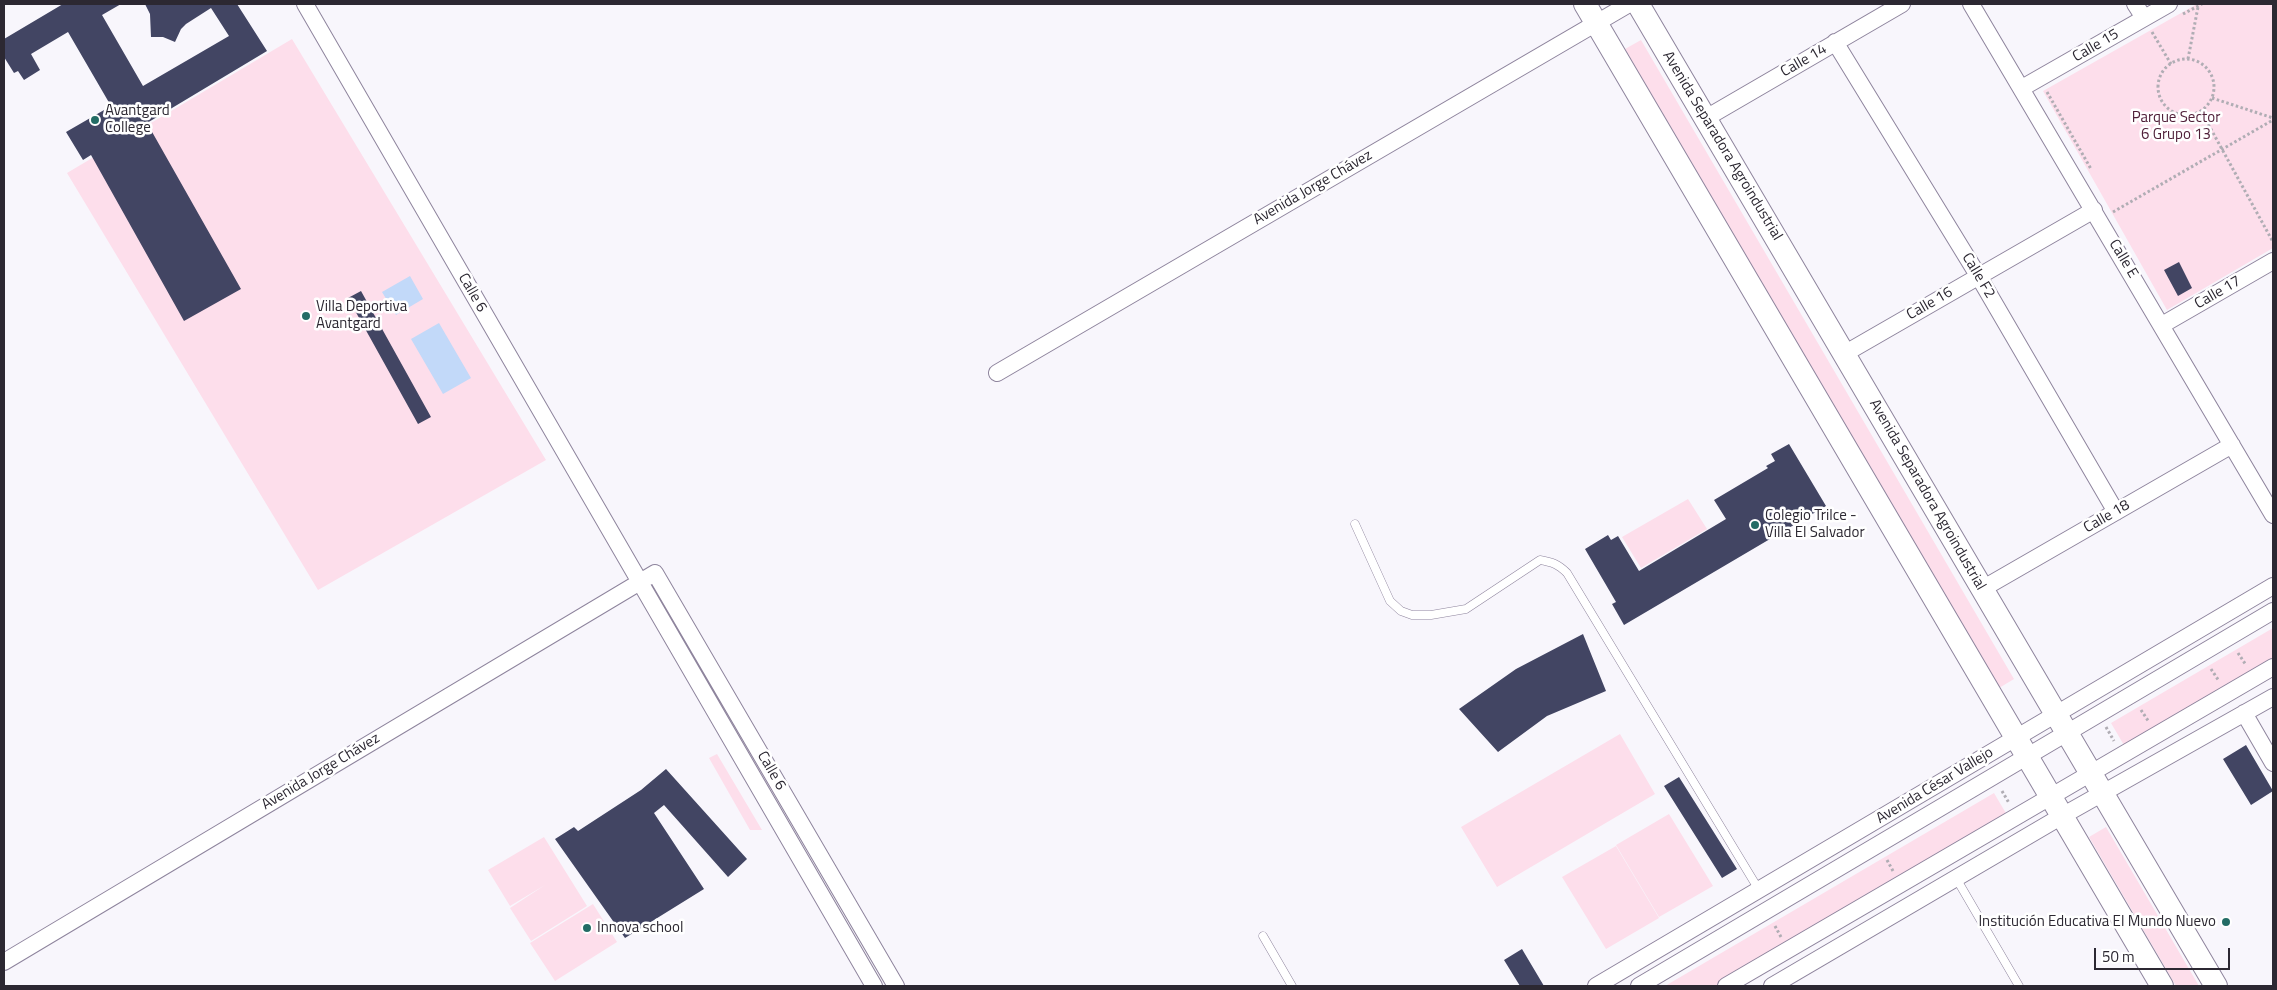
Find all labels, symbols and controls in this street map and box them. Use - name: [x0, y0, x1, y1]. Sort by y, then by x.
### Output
- street label: Calle 15: [2070, 26, 2122, 66]
- street label: Calle 14: [1778, 41, 1830, 81]
- street label: Avenida Separadora Agroindustrial: [1658, 48, 1786, 244]
- place label: Avantgard College: [105, 102, 170, 137]
- park label: Parque Sector 6 Grupo 13: [2132, 109, 2220, 144]
- marker: Avantgard College: [89, 114, 101, 126]
- street label: Avenida Jorge Chávez: [1250, 147, 1376, 229]
- street label: Calle E: [2105, 236, 2141, 282]
- street label: Calle F2: [1957, 250, 1999, 302]
- street label: Calle 6: [454, 270, 490, 316]
- street label: Calle 17: [2192, 273, 2244, 313]
- street label: Calle 16: [1904, 284, 1956, 324]
- place label: Villa Deportiva Avantgard: [316, 298, 407, 333]
- marker: Villa Deportiva Avantgard: [300, 310, 312, 322]
- street label: Avenida Separadora Agroindustrial: [1865, 396, 1989, 594]
- street label: Calle 18: [2081, 497, 2133, 537]
- place label: Colegio Trilce - Villa El Salvador: [1765, 507, 1865, 542]
- marker: Colegio Trilce - Villa El Salvador: [1749, 519, 1761, 531]
- street label: Avenida Jorge Chávez: [259, 730, 383, 814]
- street label: Avenida César Vallejo: [1873, 744, 1997, 828]
- street label: Calle 6: [753, 748, 789, 794]
- place label: Institución Educativa El Mundo Nuevo: [1978, 913, 2216, 931]
- marker: Institución Educativa El Mundo Nuevo: [2220, 916, 2232, 928]
- place label: Innova school: [597, 919, 683, 937]
- marker: Innova school: [581, 922, 593, 934]
- scale bar: [2097, 938, 2233, 970]
- text: 50 m: [2102, 945, 2135, 968]

